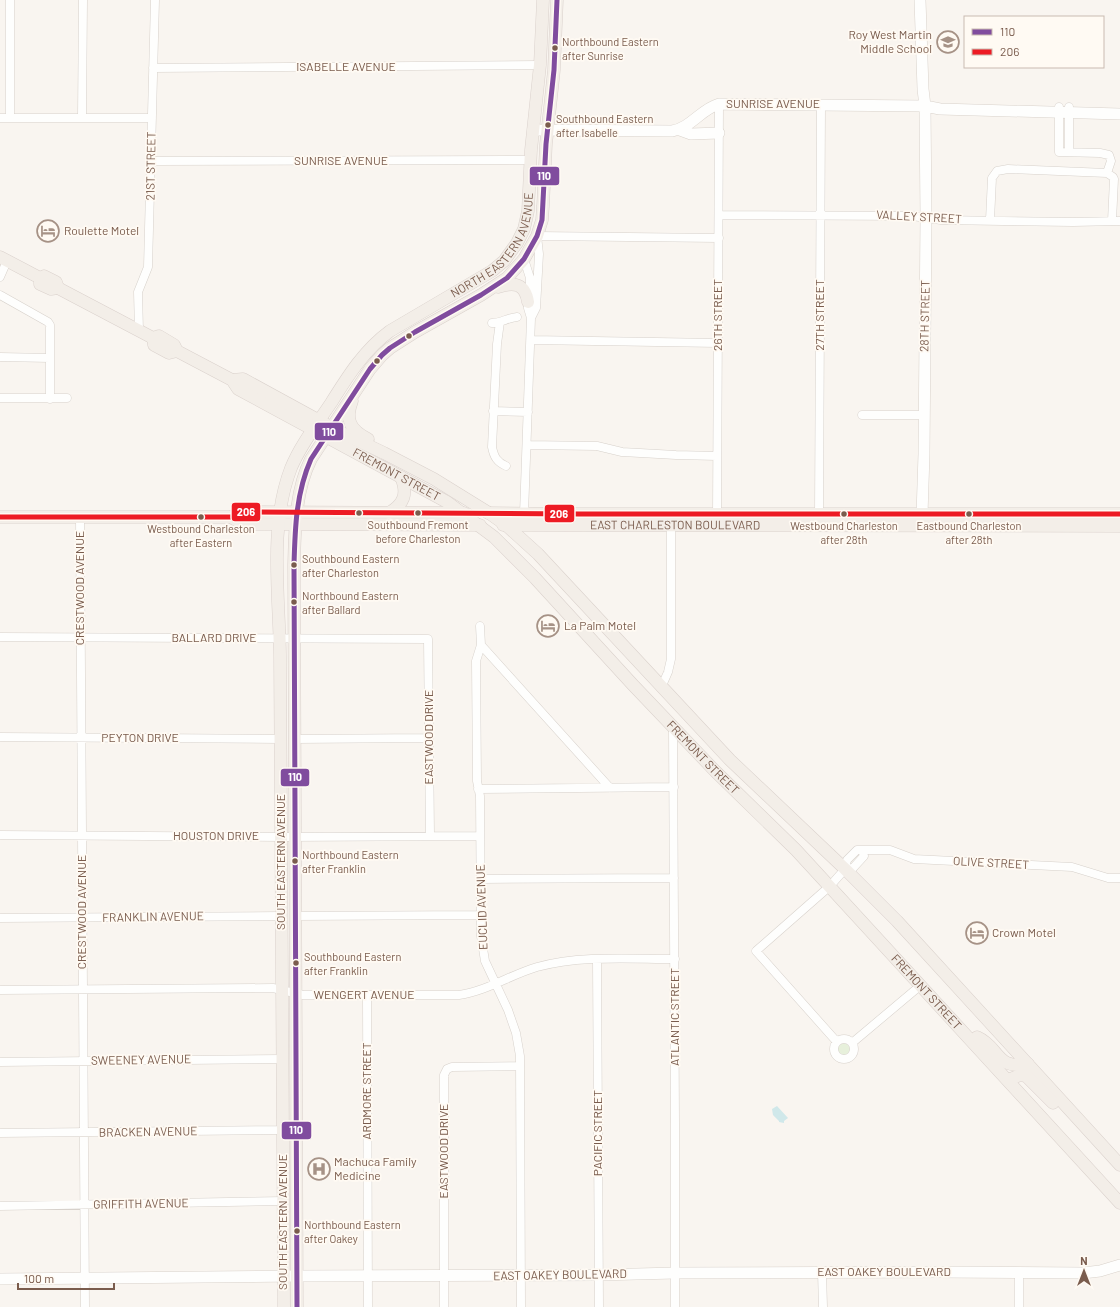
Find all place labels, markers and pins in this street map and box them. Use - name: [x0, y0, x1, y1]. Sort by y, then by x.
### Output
- place label: Roy West Martin Middle School: [849, 27, 932, 55]
- school or university icon: Roy West Martin Middle School: [935, 29, 961, 55]
- place label: Northbound Eastern after Sunrise: [562, 35, 659, 62]
- marker: Northbound Eastern after Sunrise: [550, 43, 560, 53]
- place label: Southbound Eastern after Isabelle: [556, 112, 653, 139]
- marker: Southbound Eastern after Isabelle: [543, 120, 553, 130]
- hotel icon: Roulette Motel: [35, 218, 61, 244]
- place label: Roulette Motel: [64, 223, 139, 237]
- unlabelled marker: [404, 331, 414, 341]
- unlabelled marker: [372, 356, 382, 366]
- unlabelled marker: [354, 508, 364, 518]
- marker: Southbound Fremont before Charleston: [413, 508, 423, 518]
- marker: Westbound Charleston after 28th: [839, 509, 849, 519]
- marker: Eastbound Charleston after 28th: [964, 509, 974, 519]
- marker: Westbound Charleston after Eastern: [196, 512, 206, 522]
- place label: Southbound Fremont before Charleston: [368, 518, 469, 545]
- place label: Westbound Charleston after 28th: [790, 519, 898, 546]
- place label: Eastbound Charleston after 28th: [916, 519, 1022, 546]
- place label: Westbound Charleston after Eastern: [147, 522, 255, 549]
- place label: Southbound Eastern after Charleston: [302, 552, 399, 579]
- marker: Southbound Eastern after Charleston: [289, 560, 299, 570]
- place label: Northbound Eastern after Ballard: [302, 589, 399, 616]
- marker: Northbound Eastern after Ballard: [289, 597, 299, 607]
- hotel icon: La Palm Motel: [535, 613, 561, 639]
- place label: La Palm Motel: [564, 618, 636, 632]
- place label: Northbound Eastern after Franklin: [302, 848, 399, 875]
- marker: Northbound Eastern after Franklin: [290, 856, 300, 866]
- hotel icon: Crown Motel: [964, 920, 990, 946]
- place label: Crown Motel: [992, 925, 1056, 939]
- place label: Southbound Eastern after Franklin: [304, 950, 401, 977]
- marker: Southbound Eastern after Franklin: [291, 958, 301, 968]
- place label: Machuca Family Medicine: [334, 1154, 417, 1182]
- hospital icon: Machuca Family Medicine: [306, 1156, 332, 1182]
- place label: Northbound Eastern after Oakey: [304, 1218, 401, 1245]
- marker: Northbound Eastern after Oakey: [292, 1226, 302, 1236]

